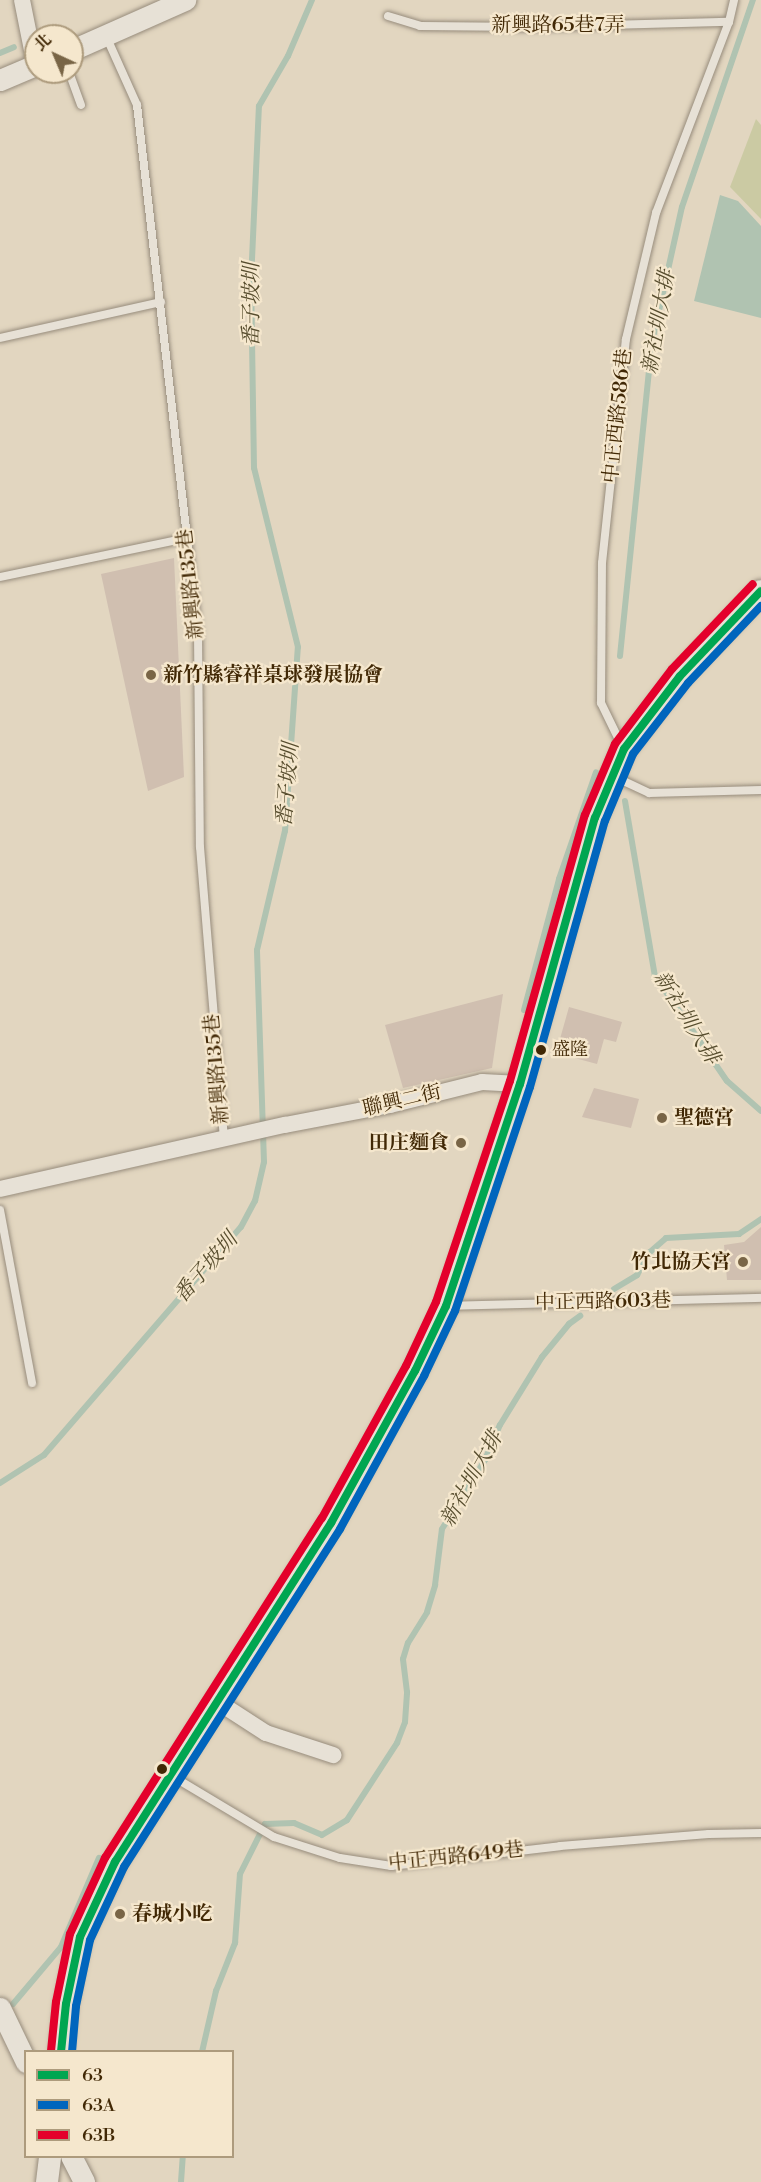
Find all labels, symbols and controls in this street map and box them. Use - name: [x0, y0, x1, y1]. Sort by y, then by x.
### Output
- street label: 新興路65巷7弄: [491, 13, 625, 37]
- north arrow: [24, 24, 84, 84]
- text: 北: [30, 30, 56, 55]
- water label: 番子坡圳: [239, 263, 265, 347]
- water label: 新社圳大排: [637, 268, 681, 376]
- street label: 中正西路586巷: [599, 347, 637, 485]
- street label: 新興路135巷: [173, 528, 209, 640]
- place label: 新竹縣睿祥桌球發展協會: [163, 663, 383, 687]
- marker: 新竹縣睿祥桌球發展協會: [144, 668, 158, 682]
- water label: 番子坡圳: [272, 742, 304, 828]
- water label: 新社圳大排: [647, 967, 725, 1069]
- street label: 新興路135巷: [200, 1013, 234, 1125]
- place label: 盛隆: [552, 1039, 588, 1061]
- marker: 盛隆: [535, 1044, 547, 1056]
- street label: 聯興二街: [360, 1080, 444, 1122]
- place label: 聖德宮: [674, 1106, 734, 1130]
- marker: 聖德宮: [655, 1111, 669, 1125]
- place label: 田庄麵食: [369, 1131, 449, 1155]
- marker: 田庄麵食: [454, 1136, 468, 1150]
- water label: 番子坡圳: [169, 1228, 243, 1308]
- place label: 竹北協天宮: [631, 1250, 731, 1274]
- marker: 竹北協天宮: [736, 1255, 750, 1269]
- street label: 中正西路603巷: [535, 1289, 671, 1315]
- water label: 新社圳大排: [436, 1427, 508, 1531]
- unlabelled marker: [156, 1763, 168, 1775]
- street label: 中正西路649巷: [387, 1838, 525, 1876]
- place label: 春城小吃: [132, 1902, 212, 1926]
- marker: 春城小吃: [113, 1907, 127, 1921]
- legend: [24, 2050, 234, 2158]
- text: 63: [82, 2064, 103, 2087]
- text: 63A: [82, 2094, 115, 2117]
- text: 63B: [82, 2124, 116, 2147]

